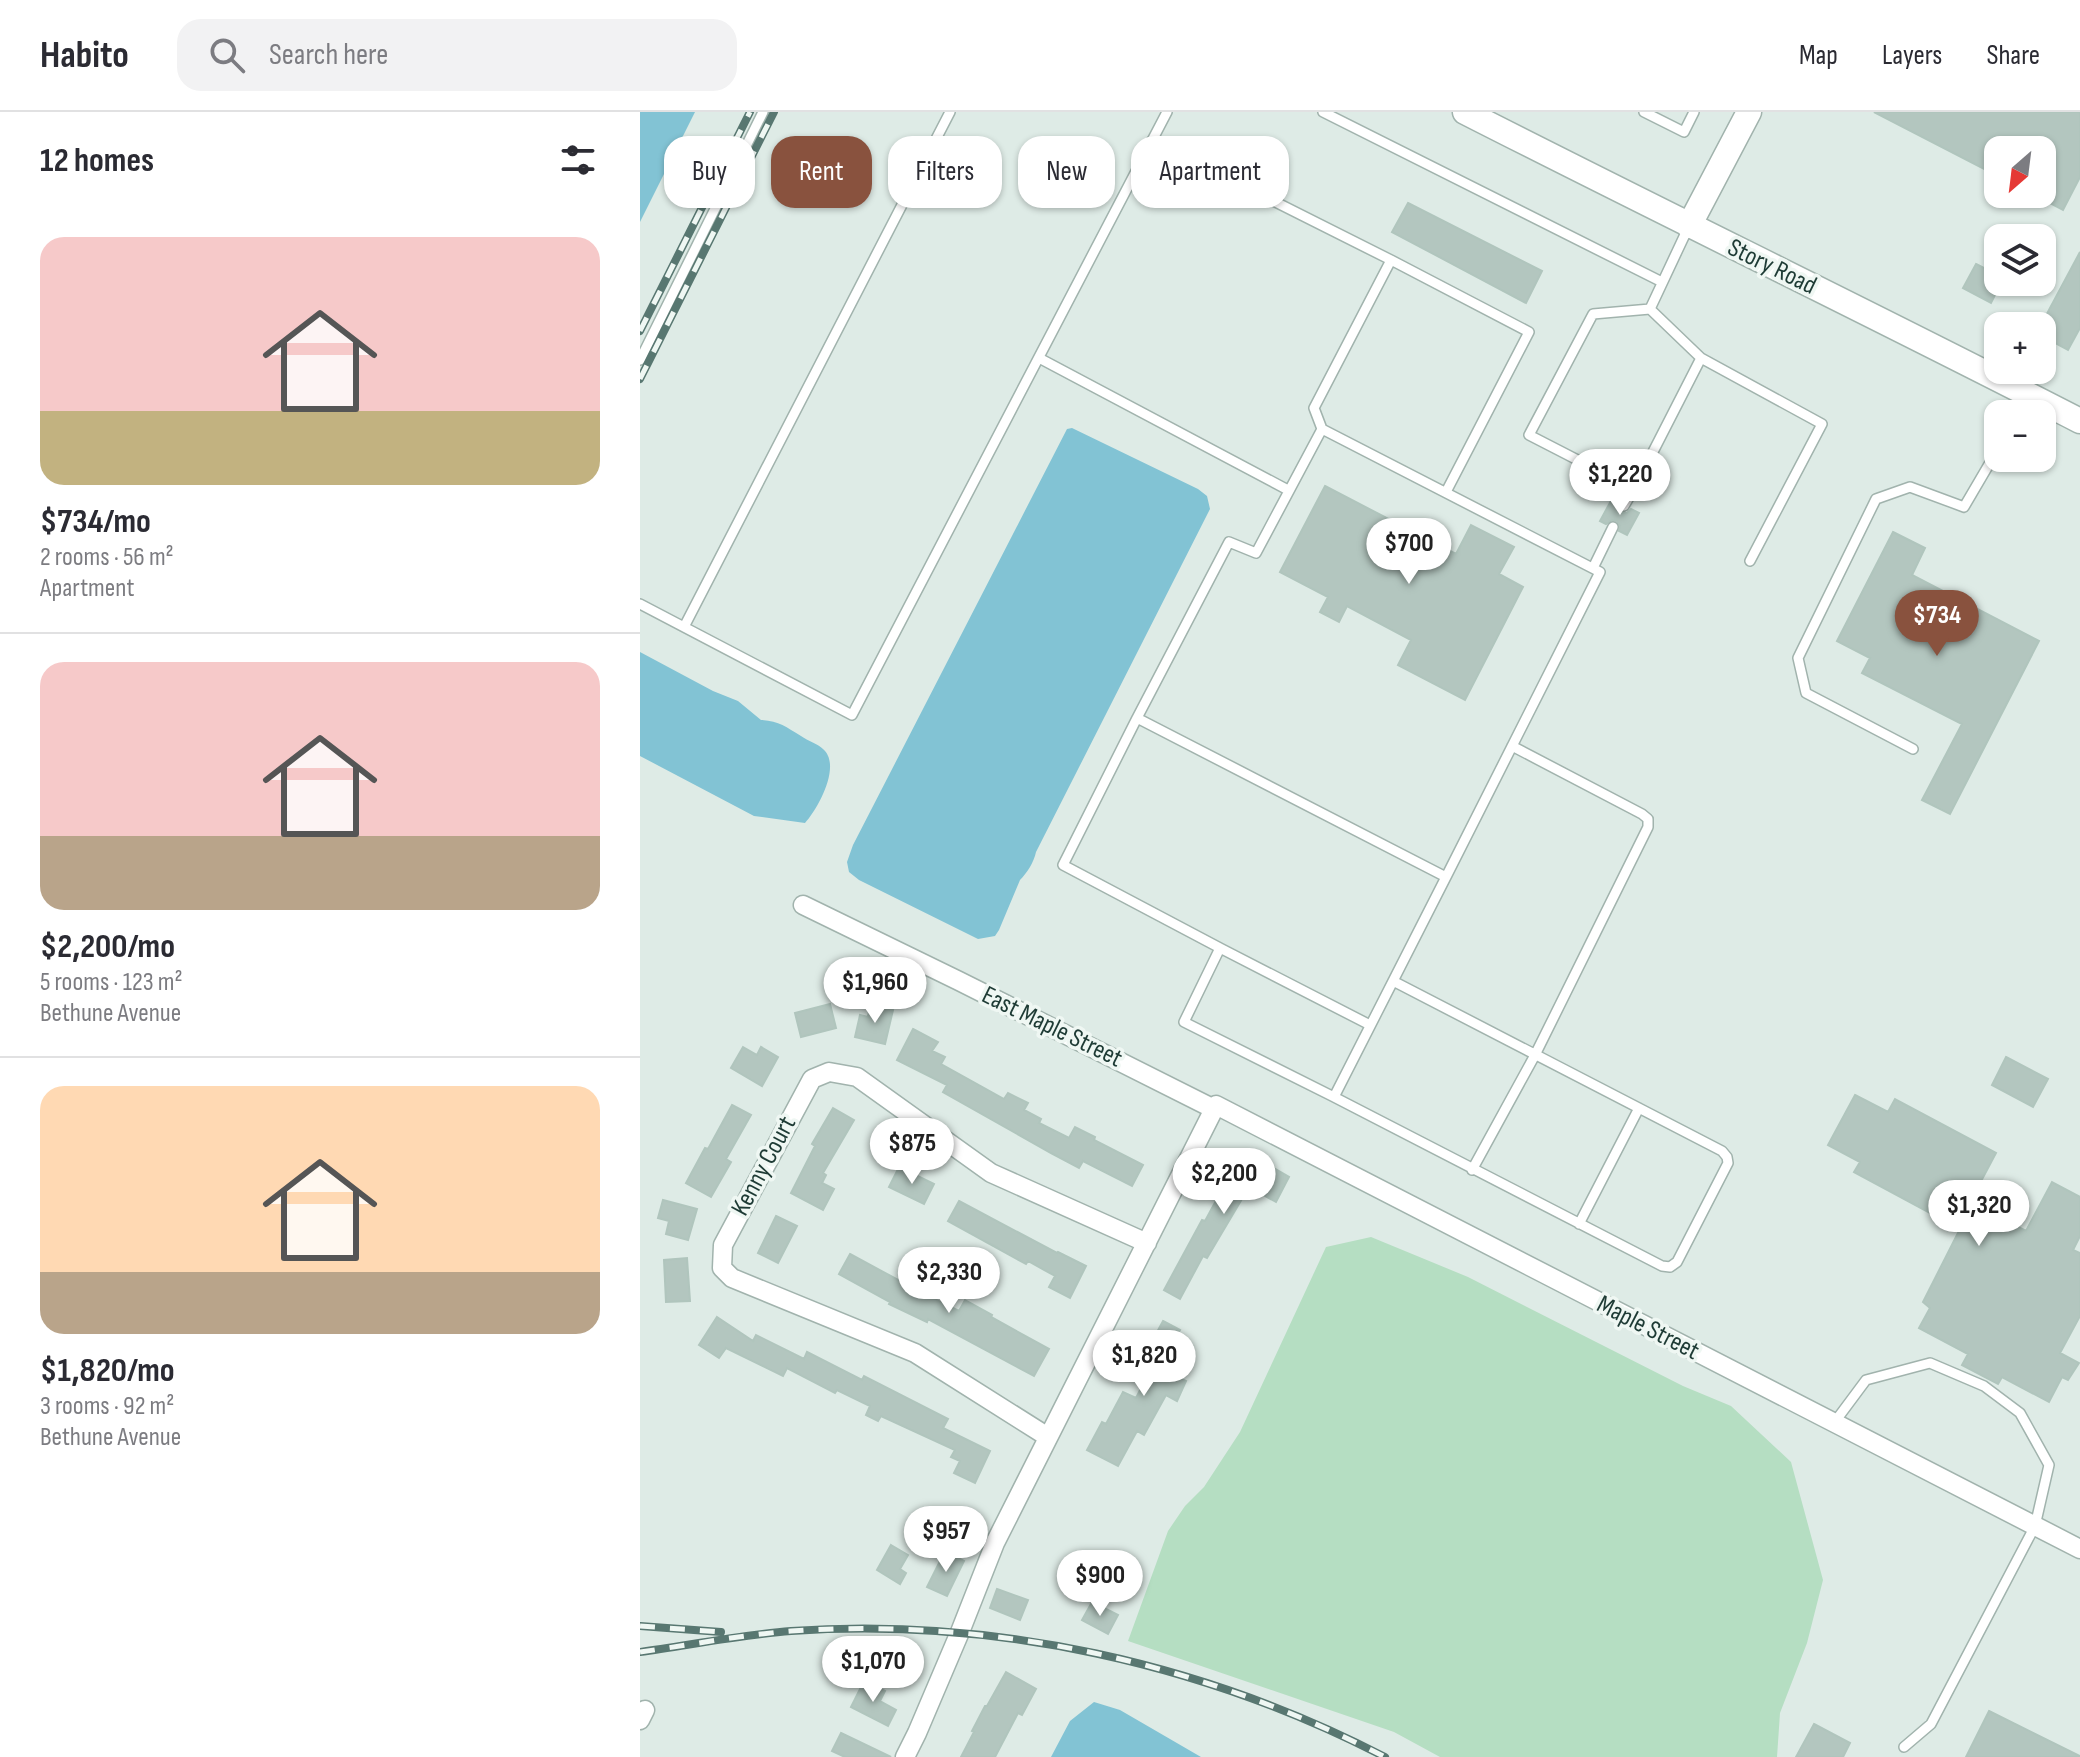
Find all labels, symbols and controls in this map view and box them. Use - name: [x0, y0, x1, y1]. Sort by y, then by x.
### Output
- search box: [177, 19, 737, 91]
- text: Habito: [40, 33, 129, 78]
- icon: search: [205, 33, 249, 77]
- text: Search here: [269, 37, 388, 73]
- text: Map: [1799, 39, 1838, 72]
- text: Layers: [1882, 39, 1942, 72]
- text: Share: [1986, 39, 2040, 72]
- chip: Buy: [664, 136, 755, 208]
- chip: Rent: [771, 136, 872, 208]
- chip: Filters: [888, 136, 1002, 208]
- chip: New: [1018, 136, 1115, 208]
- chip: Apartment: [1131, 136, 1289, 208]
- north arrow: [1984, 136, 2056, 208]
- map controls: [1984, 136, 2056, 472]
- icon: filters: [556, 138, 600, 182]
- text: 12 homes: [40, 140, 154, 181]
- button: layers: [1984, 224, 2056, 296]
- street label: Story Road: [1723, 232, 1821, 302]
- icon: home: [248, 289, 392, 433]
- button: +: [1984, 312, 2056, 384]
- button: −: [1984, 400, 2056, 472]
- pin: $1,220: [1555, 449, 1685, 517]
- text: $1,220: [1587, 459, 1653, 490]
- text: $734/mo: [40, 501, 151, 542]
- pin: $700: [1362, 518, 1456, 586]
- text: $700: [1384, 528, 1434, 559]
- text: 2 rooms · 56 m²: [40, 542, 174, 573]
- text: Apartment: [40, 573, 134, 604]
- pin: $734: [1890, 590, 1984, 658]
- text: $734: [1913, 600, 1961, 631]
- icon: home: [248, 714, 392, 858]
- text: $2,200/mo: [40, 926, 175, 967]
- pin: $1,960: [810, 957, 940, 1025]
- text: 5 rooms · 123 m²: [40, 967, 183, 998]
- text: $1,960: [842, 967, 908, 998]
- street label: East Maple Street: [977, 980, 1127, 1074]
- text: Bethune Avenue: [40, 998, 181, 1029]
- street label: Kenny Court: [725, 1111, 803, 1221]
- pin: $875: [865, 1118, 959, 1186]
- text: $875: [888, 1128, 936, 1159]
- icon: home: [248, 1138, 392, 1282]
- pin: $2,200: [1159, 1148, 1289, 1216]
- text: $2,200: [1191, 1158, 1257, 1189]
- pin: $1,320: [1914, 1180, 2044, 1248]
- text: $1,320: [1946, 1190, 2012, 1221]
- pin: $2,330: [884, 1247, 1014, 1315]
- text: $2,330: [916, 1257, 982, 1288]
- street label: Maple Street: [1592, 1289, 1704, 1367]
- pin: $1,820: [1079, 1330, 1209, 1398]
- text: $1,820: [1111, 1340, 1177, 1371]
- text: $1,820/mo: [40, 1350, 175, 1391]
- text: 3 rooms · 92 m²: [40, 1391, 174, 1422]
- text: Bethune Avenue: [40, 1422, 181, 1453]
- pin: $957: [899, 1506, 993, 1574]
- text: $957: [922, 1516, 970, 1547]
- pin: $900: [1053, 1550, 1147, 1618]
- text: $900: [1075, 1560, 1125, 1591]
- pin: $1,070: [808, 1636, 938, 1704]
- text: $1,070: [840, 1646, 906, 1677]

